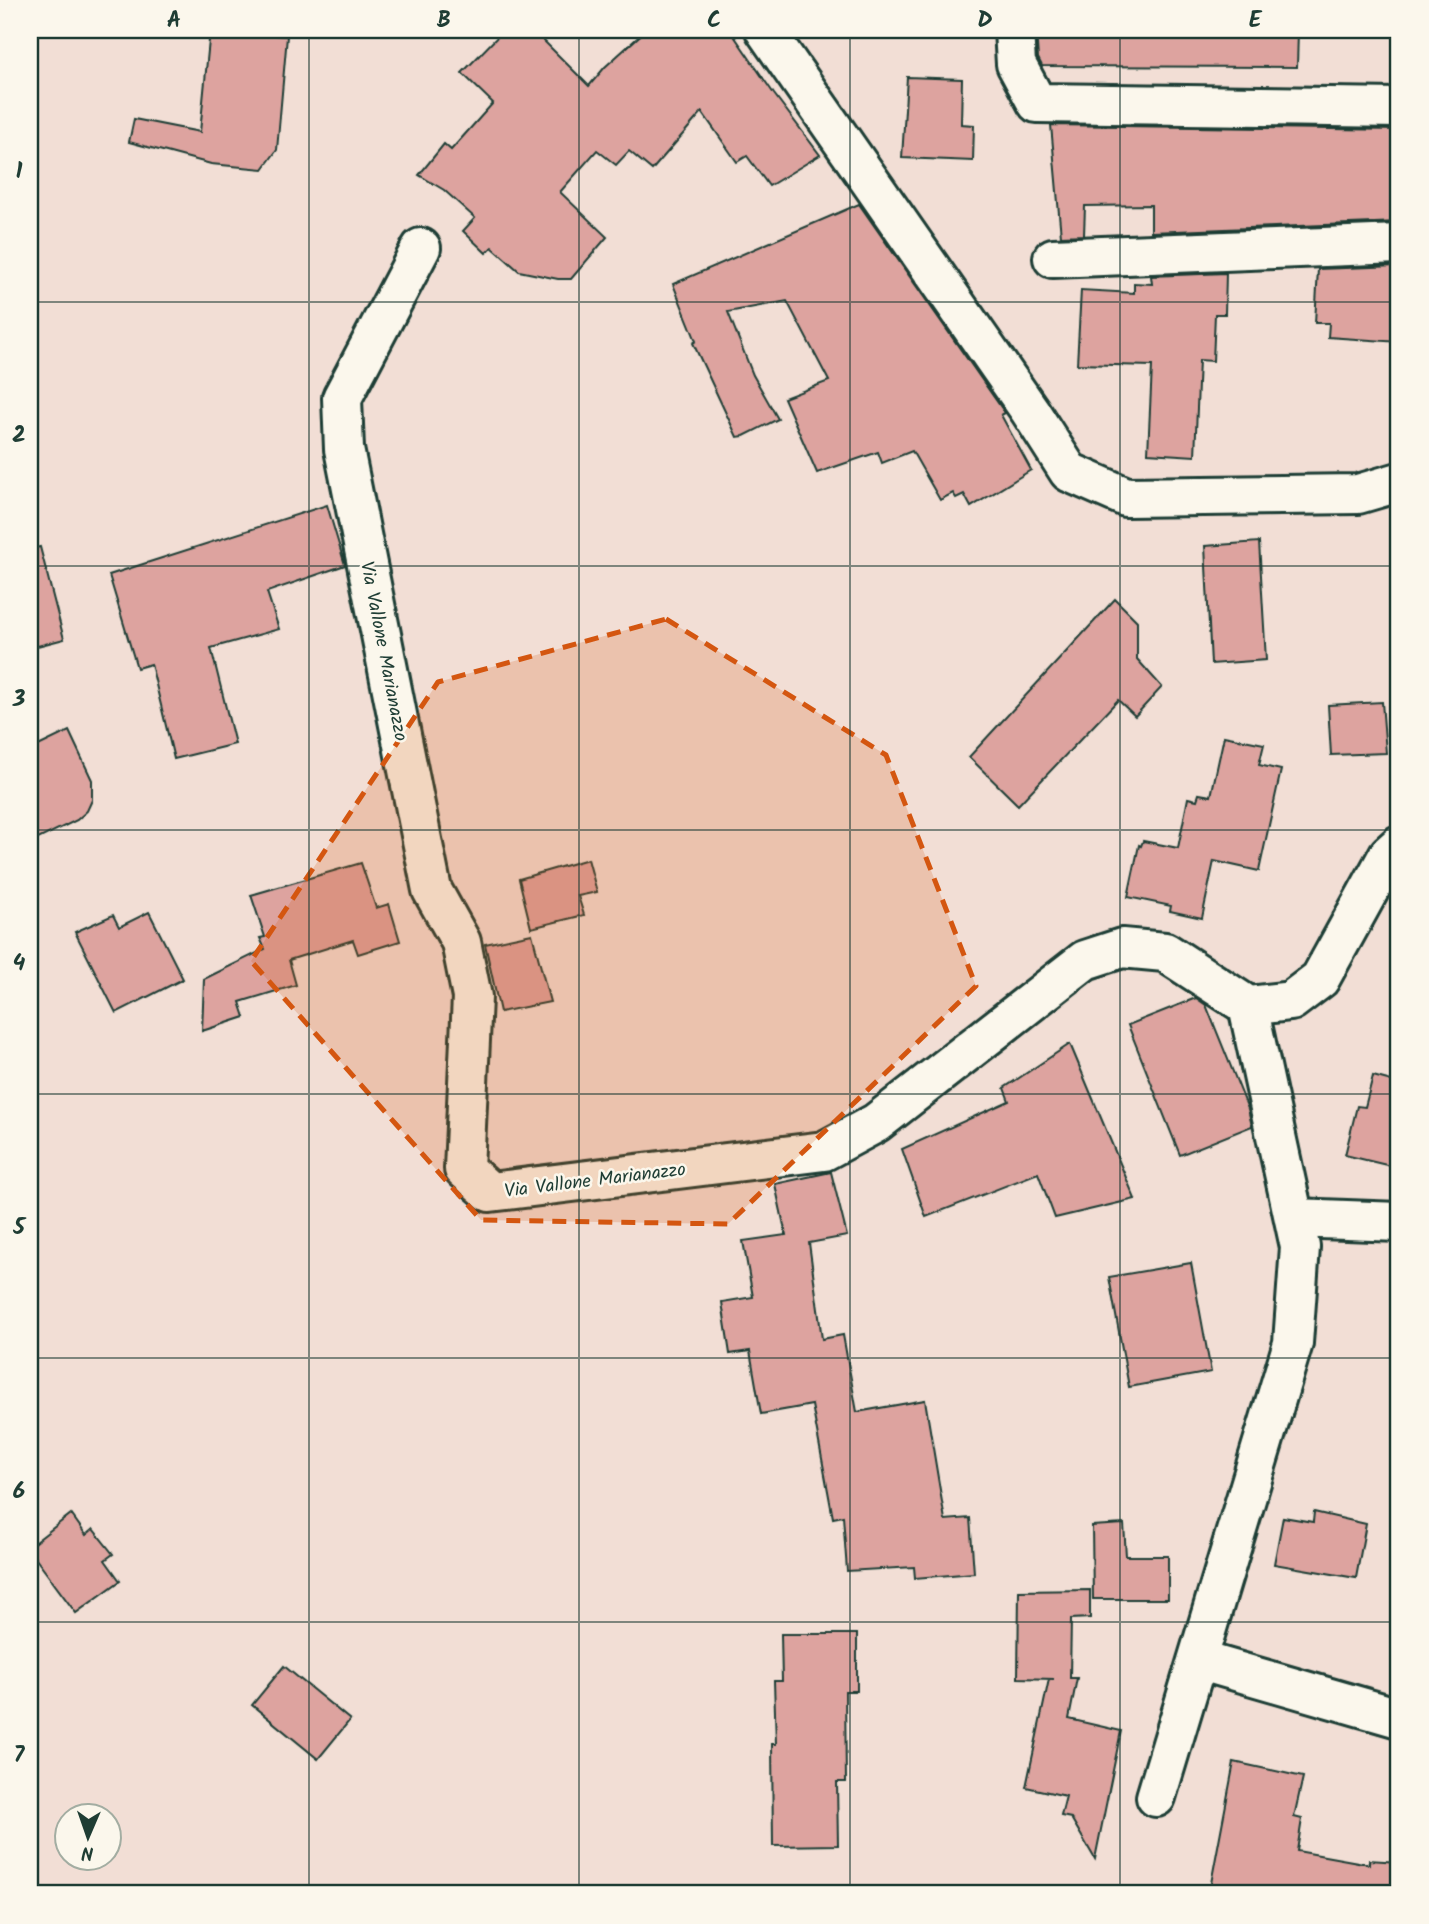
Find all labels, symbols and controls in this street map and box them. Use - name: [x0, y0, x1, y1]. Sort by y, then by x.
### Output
- text: A: [167, 3, 181, 39]
- text: B: [437, 3, 451, 39]
- text: C: [707, 3, 721, 39]
- text: D: [977, 3, 993, 39]
- text: E: [1249, 3, 1263, 39]
- text: 1: [16, 154, 23, 190]
- text: 2: [12, 418, 26, 454]
- street label: Via Vallone Marianazzo: [351, 559, 415, 744]
- text: 3: [12, 682, 26, 718]
- text: 4: [13, 946, 26, 982]
- street label: Via Vallone Marianazzo: [503, 1155, 688, 1207]
- text: 5: [12, 1210, 27, 1246]
- text: 6: [13, 1474, 25, 1510]
- text: 7: [14, 1738, 26, 1774]
- north arrow: [52, 1801, 122, 1871]
- text: N: [81, 1837, 94, 1867]

